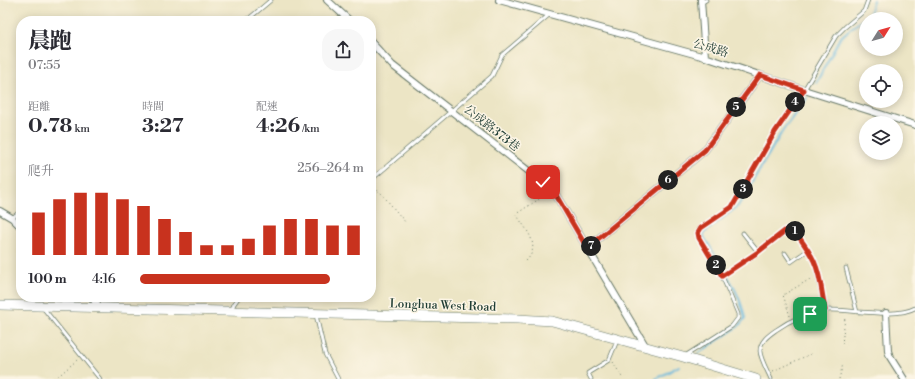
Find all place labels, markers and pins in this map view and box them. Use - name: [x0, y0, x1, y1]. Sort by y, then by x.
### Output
- pin: 4: [785, 92, 805, 112]
- pin: 5: [726, 97, 746, 117]
- pin: [526, 165, 560, 199]
- pin: 6: [658, 170, 678, 190]
- pin: 3: [733, 179, 753, 199]
- pin: 1: [785, 221, 805, 241]
- pin: 7: [581, 236, 601, 256]
- pin: 2: [706, 255, 726, 275]
- pin: [793, 297, 827, 331]

